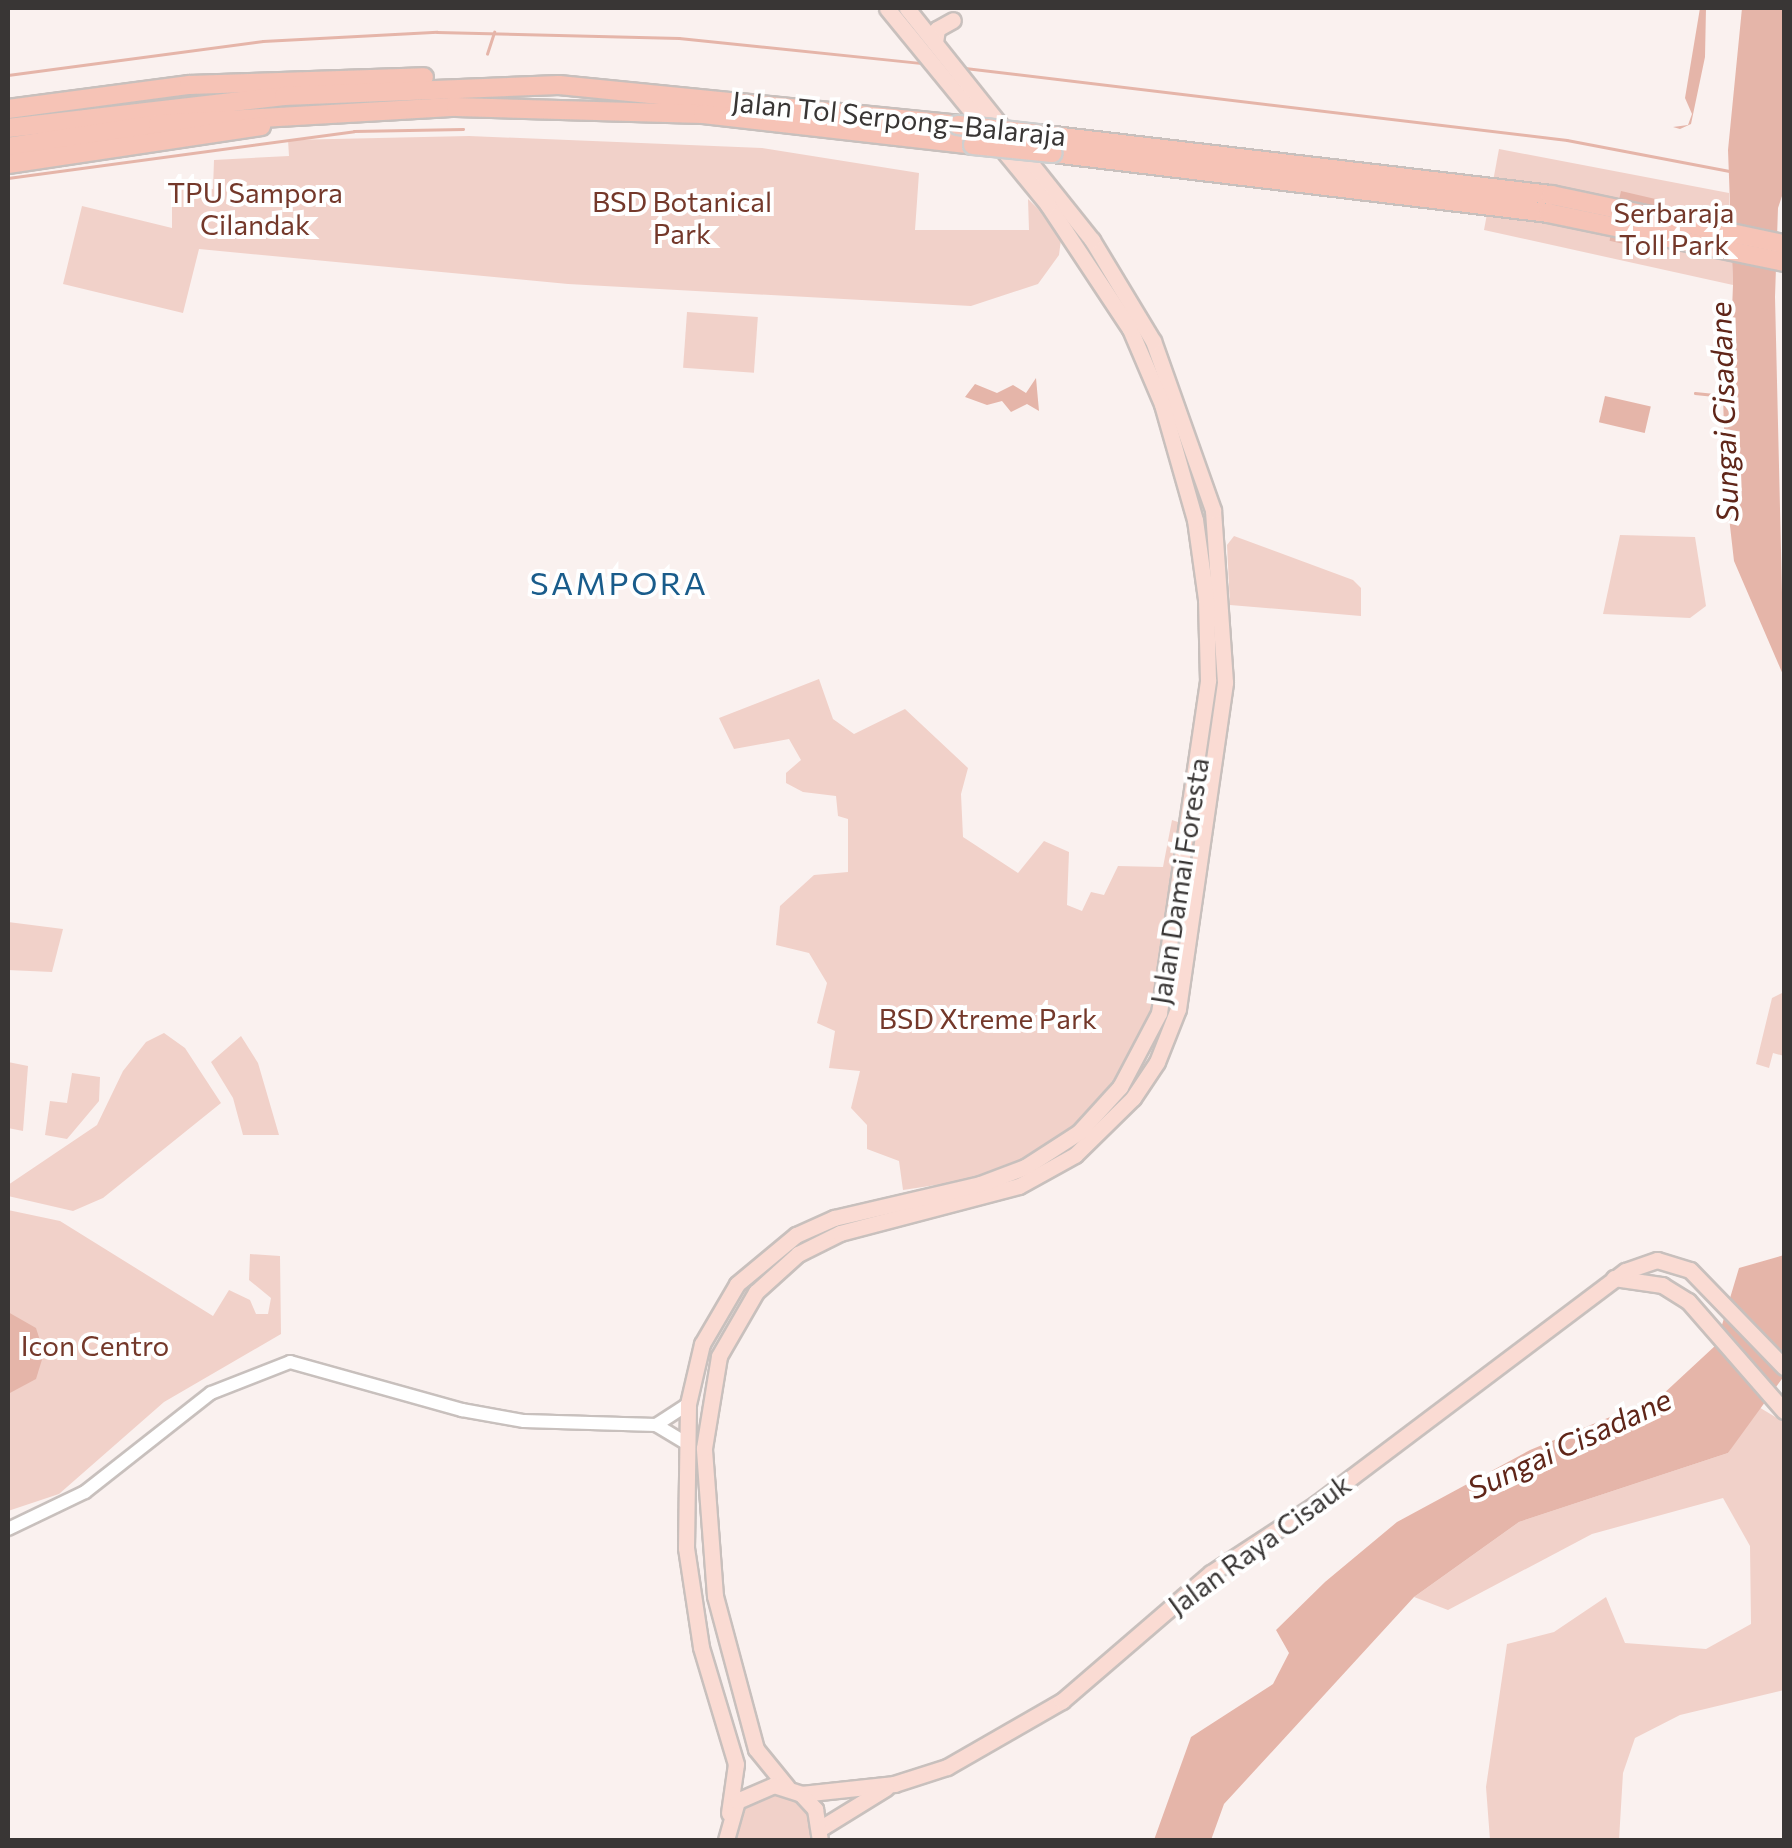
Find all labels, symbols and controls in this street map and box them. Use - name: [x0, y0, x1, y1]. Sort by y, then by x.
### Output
- street label: Jalan Tol Serpong–Balaraja: [730, 84, 1068, 152]
- park label: TPU Sampora Cilandak: [167, 175, 343, 241]
- park label: BSD Botanical Park: [592, 184, 772, 250]
- park label: Serbaraja Toll Park: [1614, 195, 1734, 261]
- water label: Sungai Cisadane: [1701, 301, 1745, 523]
- district label: SAMPORA: [530, 563, 708, 601]
- street label: Jalan Damai Foresta: [1143, 755, 1215, 1007]
- park label: BSD Xtreme Park: [879, 1001, 1097, 1035]
- park label: Icon Centro: [21, 1328, 169, 1362]
- water label: Sungai Cisadane: [1462, 1380, 1676, 1506]
- street label: Jalan Raya Cisauk: [1161, 1466, 1357, 1622]

